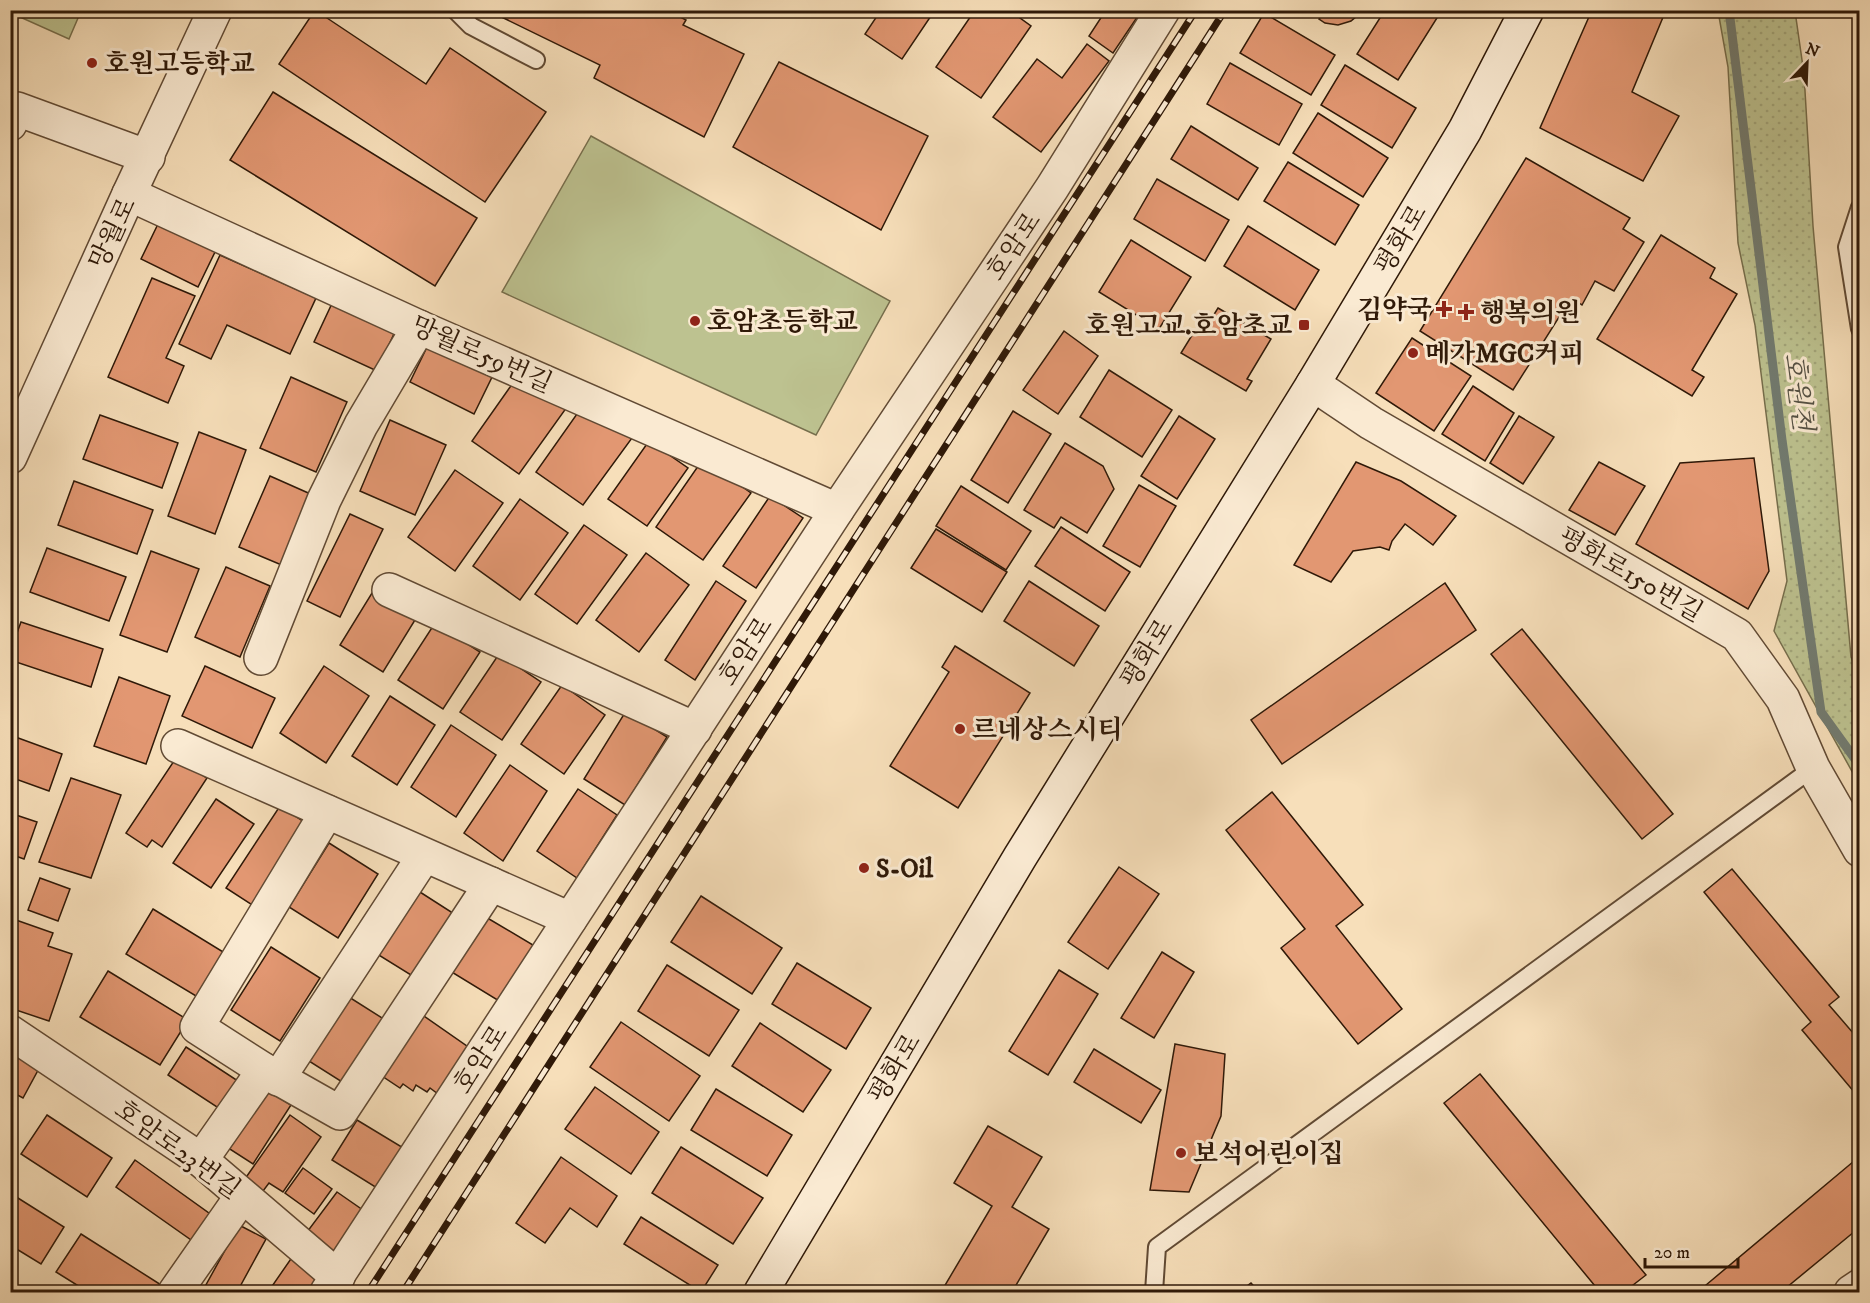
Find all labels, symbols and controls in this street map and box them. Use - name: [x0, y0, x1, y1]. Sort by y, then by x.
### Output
- north arrow: [1777, 33, 1837, 93]
- text: N: [1803, 38, 1822, 62]
- place label: 호원고등학교: [104, 48, 255, 81]
- marker: 호원고등학교: [85, 56, 99, 70]
- street label: 망월로: [82, 193, 144, 275]
- street label: 평화로: [1368, 199, 1435, 281]
- street label: 호암로: [979, 206, 1049, 287]
- place label: 김약국: [1357, 294, 1432, 327]
- place label: 행복의원: [1480, 297, 1580, 330]
- marker: 김약국: [1437, 302, 1451, 316]
- marker: 행복의원: [1457, 303, 1475, 321]
- place label: 호암초등학교: [707, 306, 858, 339]
- street label: 망월로59번길: [405, 309, 557, 401]
- place label: 호원고교.호암초교: [1085, 310, 1292, 343]
- marker: 호암초등학교: [688, 314, 702, 328]
- marker: 호원고교.호암초교: [1297, 318, 1311, 332]
- place label: 메가MGC커피: [1425, 338, 1584, 371]
- marker: 메가MGC커피: [1406, 346, 1420, 360]
- water label: 호원천: [1776, 351, 1820, 435]
- street label: 평화로150번길: [1552, 521, 1709, 630]
- street label: 호암로: [712, 611, 781, 692]
- street label: 평화로: [1113, 613, 1181, 694]
- place label: 르네상스시티: [972, 714, 1123, 747]
- marker: 르네상스시티: [953, 722, 967, 736]
- place label: S-Oil: [876, 853, 934, 886]
- marker: S-Oil: [857, 861, 871, 875]
- street label: 호암로: [447, 1019, 516, 1100]
- street label: 평화로: [862, 1028, 929, 1110]
- street label: 호암로23번길: [108, 1093, 247, 1207]
- place label: 보석어린이집: [1193, 1138, 1344, 1171]
- marker: 보석어린이집: [1174, 1146, 1188, 1160]
- scale bar: [1645, 1231, 1738, 1269]
- text: 20 m: [1654, 1242, 1690, 1264]

